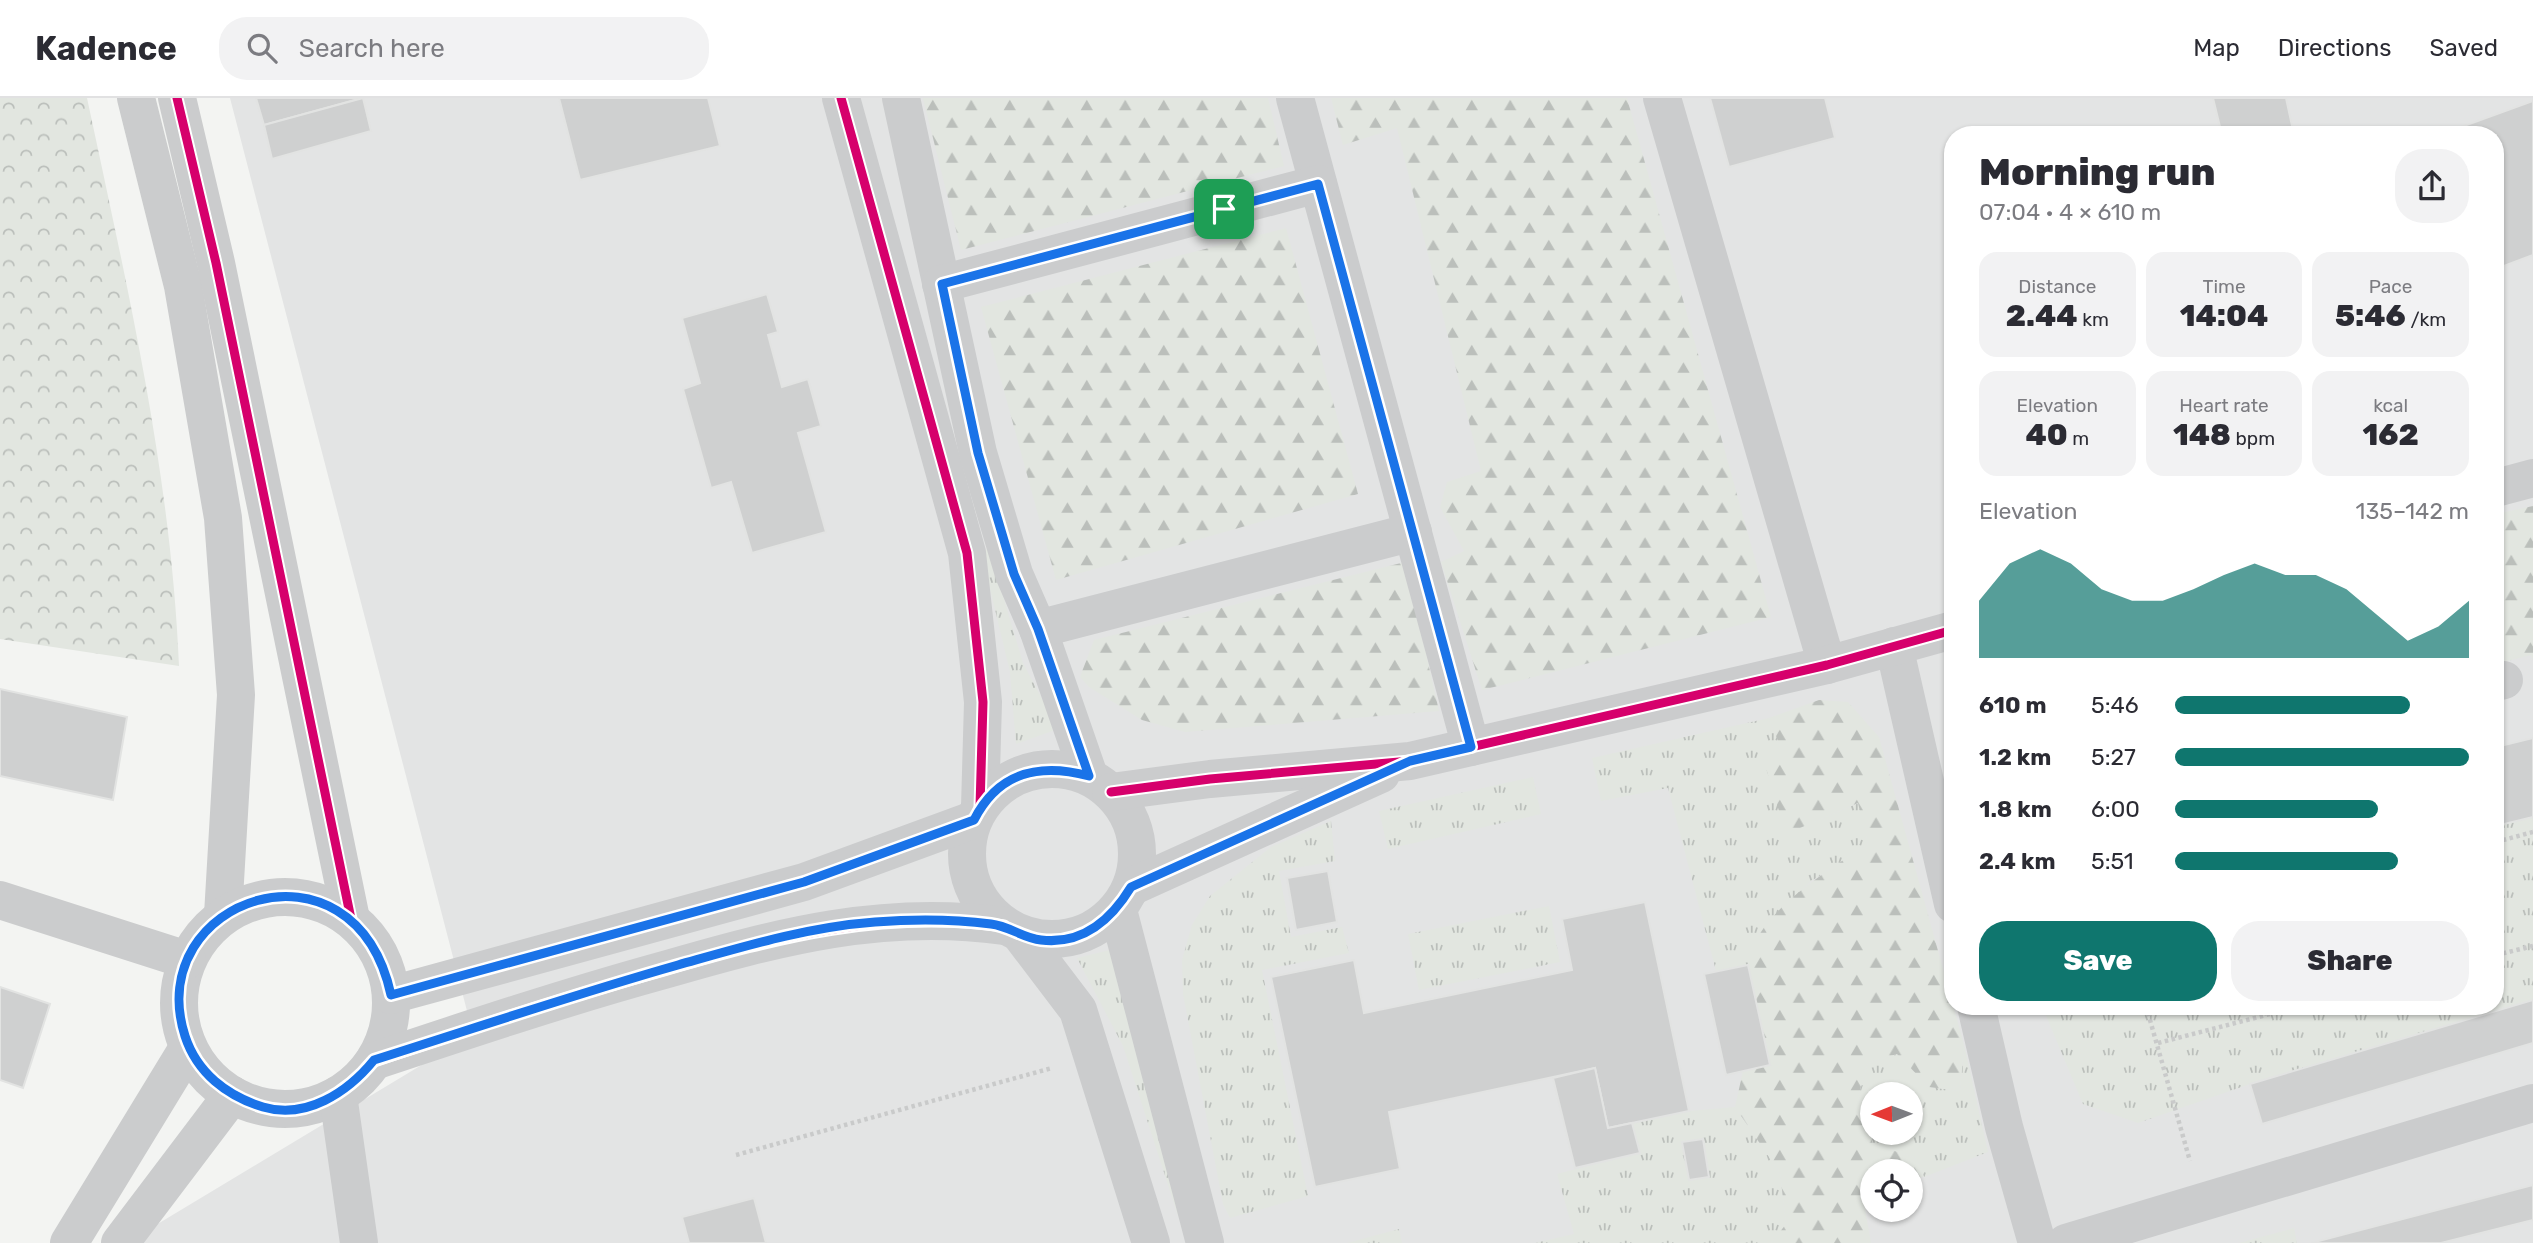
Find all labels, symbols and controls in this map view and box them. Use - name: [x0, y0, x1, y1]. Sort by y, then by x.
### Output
- search box: [219, 17, 709, 80]
- text: Kadence: [35, 29, 177, 68]
- icon: search: [243, 29, 281, 67]
- text: Search here: [299, 33, 445, 64]
- text: Map: [2193, 34, 2240, 62]
- text: Directions: [2278, 34, 2391, 62]
- text: Saved: [2429, 34, 2498, 62]
- text: Morning run: [1979, 149, 2216, 195]
- button: share: [2395, 149, 2469, 223]
- pin: [1194, 179, 1254, 239]
- icon: arrive: [1205, 190, 1243, 228]
- text: 07:04 · 4 × 610 m: [1979, 198, 2161, 226]
- text: Distance: [2018, 275, 2096, 298]
- text: Time: [2202, 275, 2246, 298]
- text: Pace: [2369, 275, 2412, 298]
- text: 2.44: [2006, 298, 2077, 334]
- text: 14:04: [2180, 298, 2268, 334]
- text: 5:46: [2335, 298, 2406, 334]
- text: km: [2077, 308, 2109, 331]
- text: /km: [2406, 308, 2446, 331]
- text: Elevation: [2017, 394, 2098, 417]
- text: Heart rate: [2179, 394, 2269, 417]
- text: kcal: [2373, 394, 2408, 417]
- text: 40: [2025, 417, 2068, 453]
- text: 148: [2173, 417, 2231, 453]
- text: 162: [2363, 417, 2419, 453]
- text: m: [2068, 427, 2089, 450]
- text: bpm: [2231, 427, 2275, 450]
- text: Elevation: [1979, 497, 2078, 525]
- text: 135–142 m: [2356, 497, 2469, 525]
- text: 610 m: [1979, 691, 2047, 719]
- text: 5:46: [2091, 691, 2139, 719]
- text: 1.2 km: [1979, 743, 2051, 771]
- text: 5:27: [2091, 743, 2136, 771]
- text: 1.8 km: [1979, 795, 2052, 823]
- text: 6:00: [2091, 795, 2140, 823]
- text: 2.4 km: [1979, 847, 2055, 875]
- text: 5:51: [2091, 847, 2134, 875]
- button: Save: [1979, 921, 2217, 1001]
- button: Share: [2231, 921, 2469, 1001]
- north arrow: [1860, 1082, 1923, 1144]
- map controls: [1860, 1082, 1923, 1222]
- button: locate: [1860, 1159, 1923, 1222]

